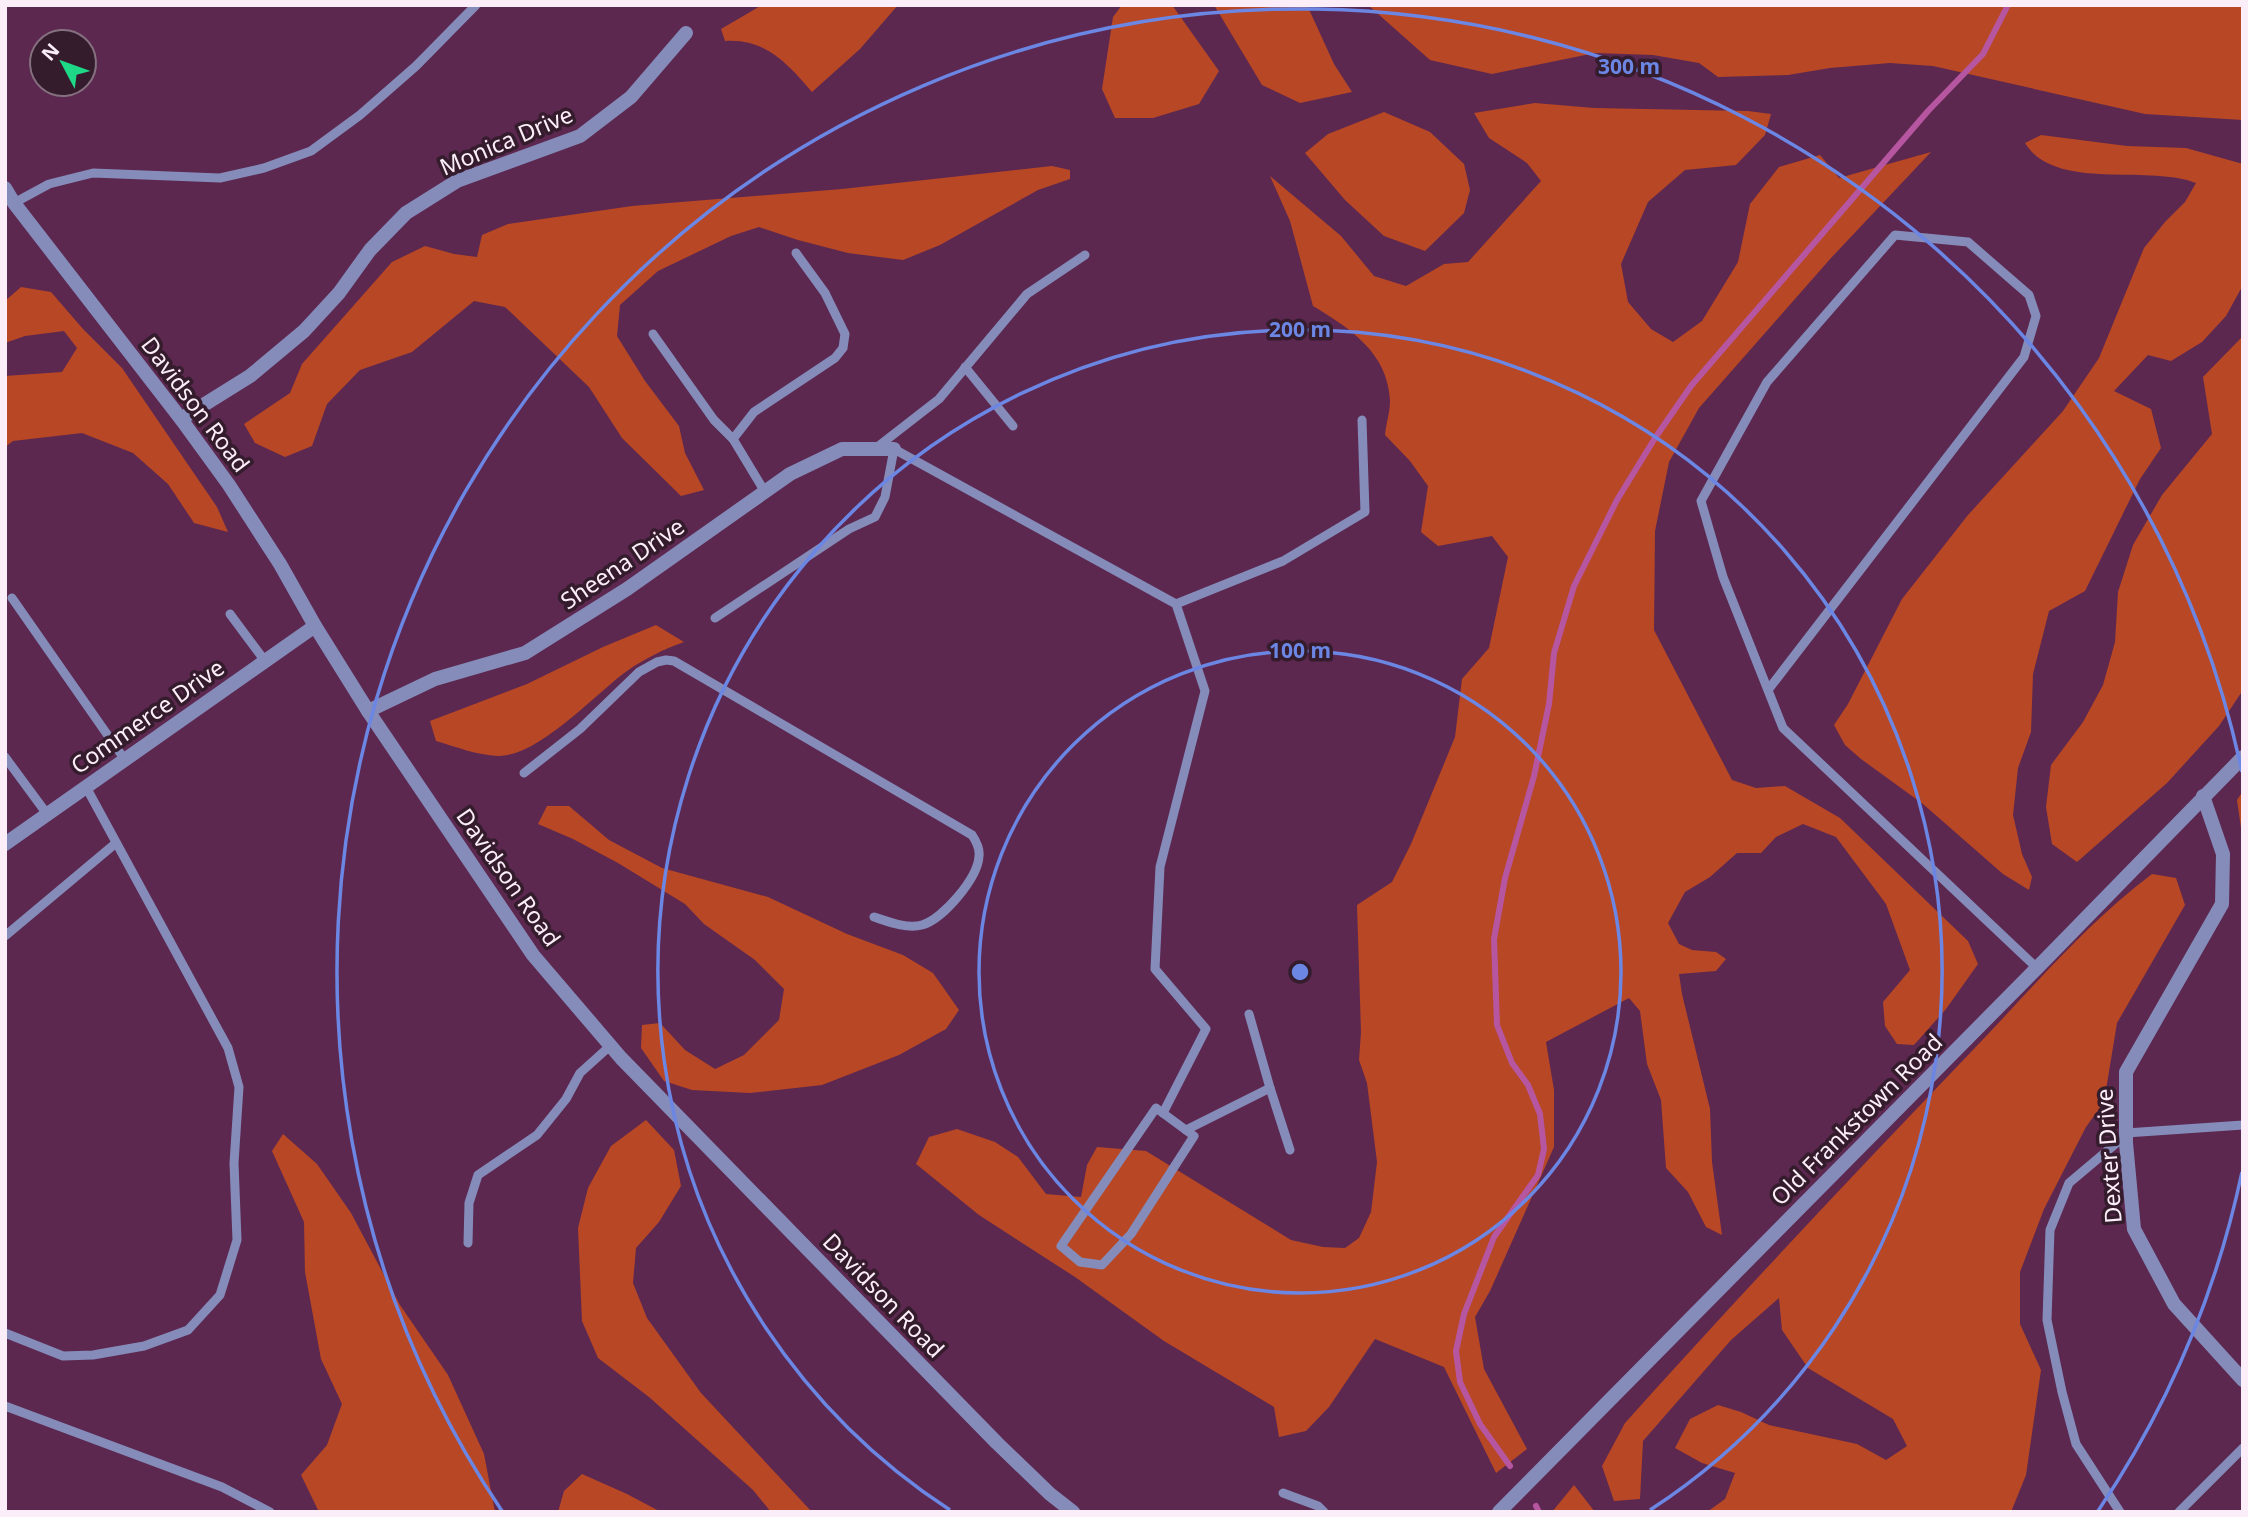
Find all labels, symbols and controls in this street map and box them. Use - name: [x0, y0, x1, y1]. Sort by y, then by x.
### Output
- north arrow: [28, 28, 98, 98]
- text: N: [35, 37, 65, 66]
- text: 300 m: [1598, 52, 1660, 80]
- street label: Monica Drive: [435, 98, 577, 182]
- text: 200 m: [1269, 315, 1331, 343]
- street label: Davidson Road: [135, 330, 257, 478]
- street label: Sheena Drive: [554, 510, 690, 616]
- text: 100 m: [1269, 636, 1331, 664]
- street label: Commerce Drive: [64, 651, 230, 781]
- street label: Davidson Road: [449, 802, 569, 952]
- centre of rings: [1288, 960, 1312, 984]
- street label: Old Frankstown Road: [1763, 1026, 1949, 1212]
- street label: Dexter Drive: [2087, 1087, 2129, 1225]
- street label: Davidson Road: [816, 1226, 952, 1364]

